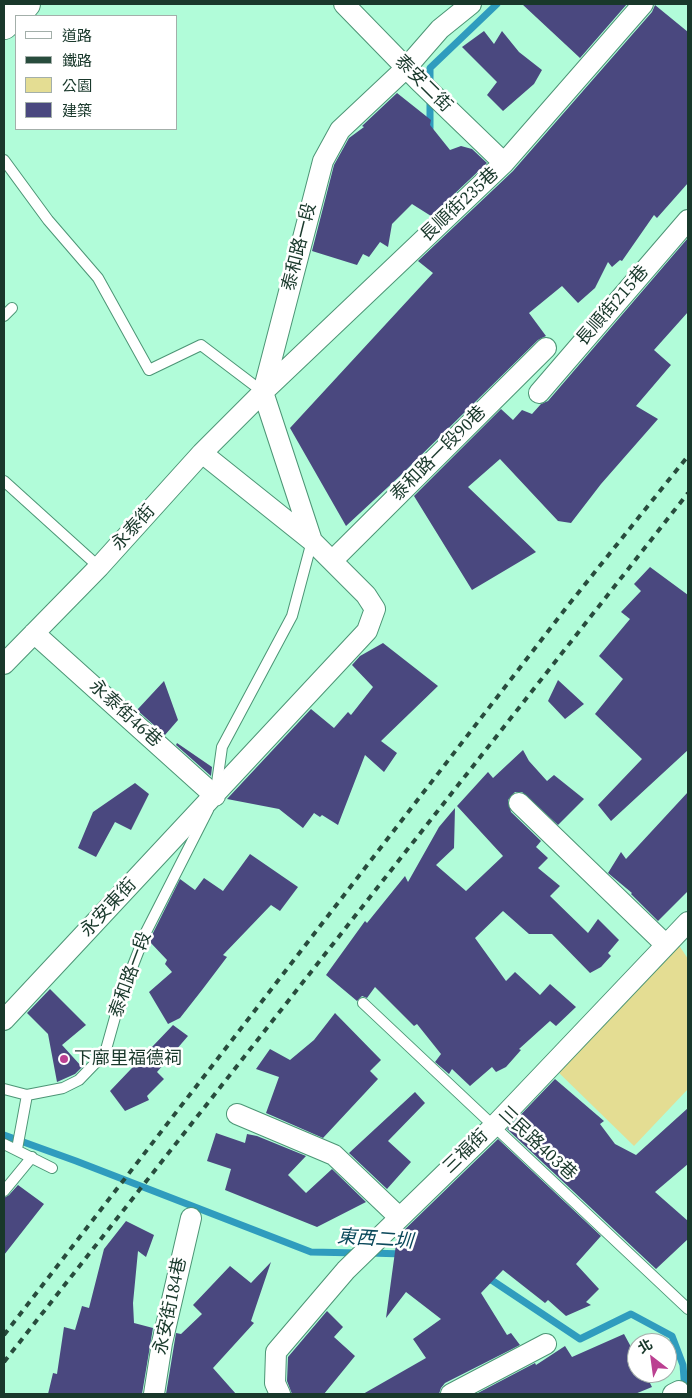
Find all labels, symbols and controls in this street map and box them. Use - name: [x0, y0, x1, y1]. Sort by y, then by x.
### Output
- legend: [15, 15, 178, 130]
- text: 道路: [62, 25, 92, 46]
- text: 鐵路: [62, 50, 92, 71]
- street label: 泰安二街: [390, 51, 456, 117]
- text: 公園: [62, 75, 92, 96]
- text: 建築: [62, 100, 92, 121]
- street label: 長順街235巷: [416, 163, 504, 247]
- street label: 泰和路一段: [279, 201, 321, 293]
- street label: 長順街215巷: [572, 262, 654, 350]
- street label: 泰和路一段90巷: [387, 402, 491, 506]
- street label: 永泰街: [108, 501, 160, 555]
- street label: 永泰街46巷: [84, 676, 166, 752]
- street label: 永安東街: [77, 874, 141, 942]
- street label: 泰和路一段: [105, 929, 157, 1021]
- place label: 下廍里福德祠: [74, 1048, 182, 1070]
- marker: 下廍里福德祠: [58, 1053, 70, 1065]
- street label: 三民路403巷: [493, 1102, 581, 1186]
- street label: 三福街: [439, 1125, 493, 1179]
- water label: 東西二圳: [336, 1226, 414, 1254]
- street label: 永安街184巷: [150, 1255, 192, 1357]
- north arrow: [627, 1333, 677, 1383]
- text: 北: [634, 1334, 656, 1358]

